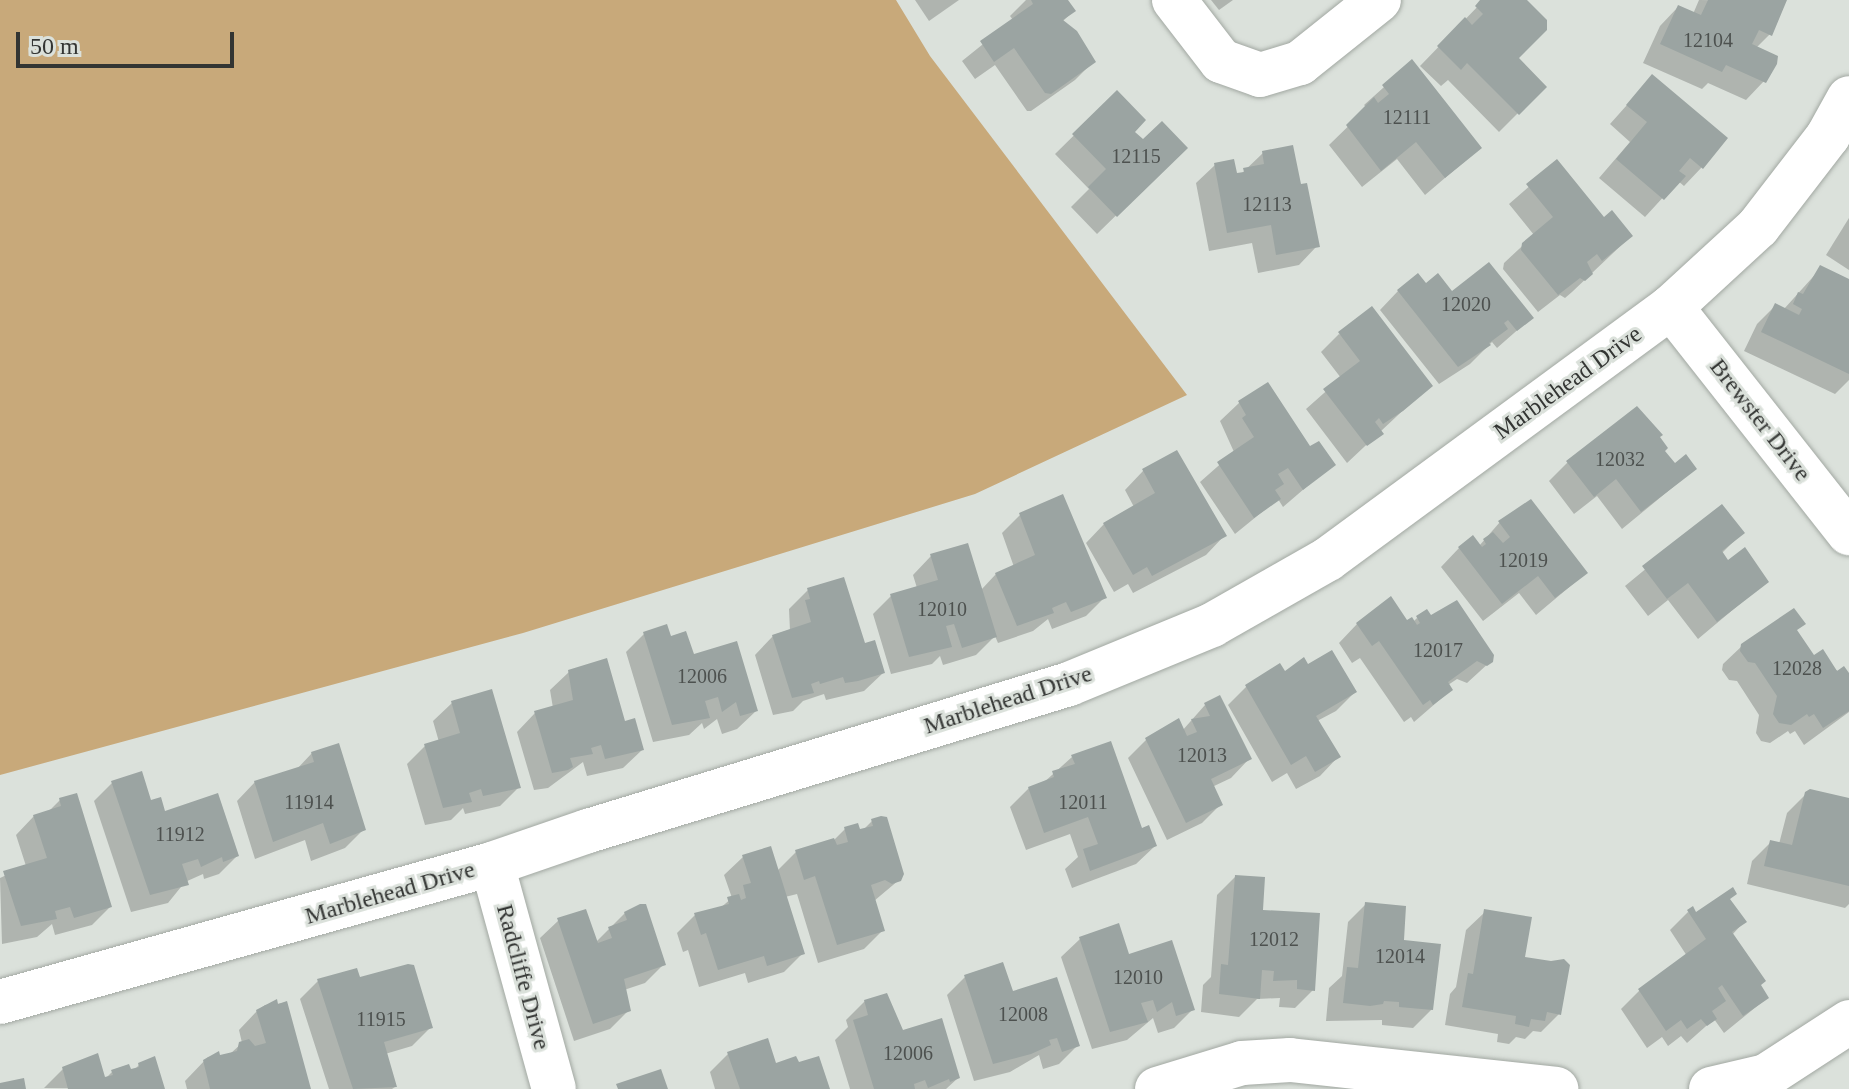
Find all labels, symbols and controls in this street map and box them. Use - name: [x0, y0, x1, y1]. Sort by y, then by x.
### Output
- scale bar: [20, 16, 238, 66]
- house number: 12104: [1683, 28, 1733, 52]
- text: 50 m: [30, 33, 79, 59]
- house number: 12111: [1383, 105, 1431, 129]
- house number: 12115: [1111, 144, 1161, 168]
- house number: 12113: [1242, 192, 1292, 216]
- house number: 12020: [1441, 292, 1491, 316]
- street label: Marblehead Drive: [1489, 320, 1647, 446]
- street label: Brewster Drive: [1703, 353, 1817, 487]
- house number: 12032: [1595, 447, 1645, 471]
- house number: 12019: [1498, 548, 1548, 572]
- house number: 12010: [917, 597, 967, 621]
- house number: 12017: [1413, 638, 1463, 662]
- house number: 12028: [1772, 656, 1822, 680]
- street label: Marblehead Drive: [920, 659, 1096, 741]
- house number: 12006: [677, 664, 727, 688]
- house number: 12013: [1177, 743, 1227, 767]
- house number: 11914: [284, 790, 334, 814]
- house number: 12011: [1058, 790, 1108, 814]
- house number: 11912: [155, 822, 205, 846]
- street label: Marblehead Drive: [302, 855, 478, 931]
- street label: Radcliffe Drive: [490, 901, 556, 1053]
- house number: 12012: [1249, 927, 1299, 951]
- house number: 12014: [1375, 944, 1425, 968]
- house number: 12010: [1113, 965, 1163, 989]
- house number: 12008: [998, 1002, 1048, 1026]
- house number: 11915: [356, 1007, 406, 1031]
- house number: 12006: [883, 1041, 933, 1065]

